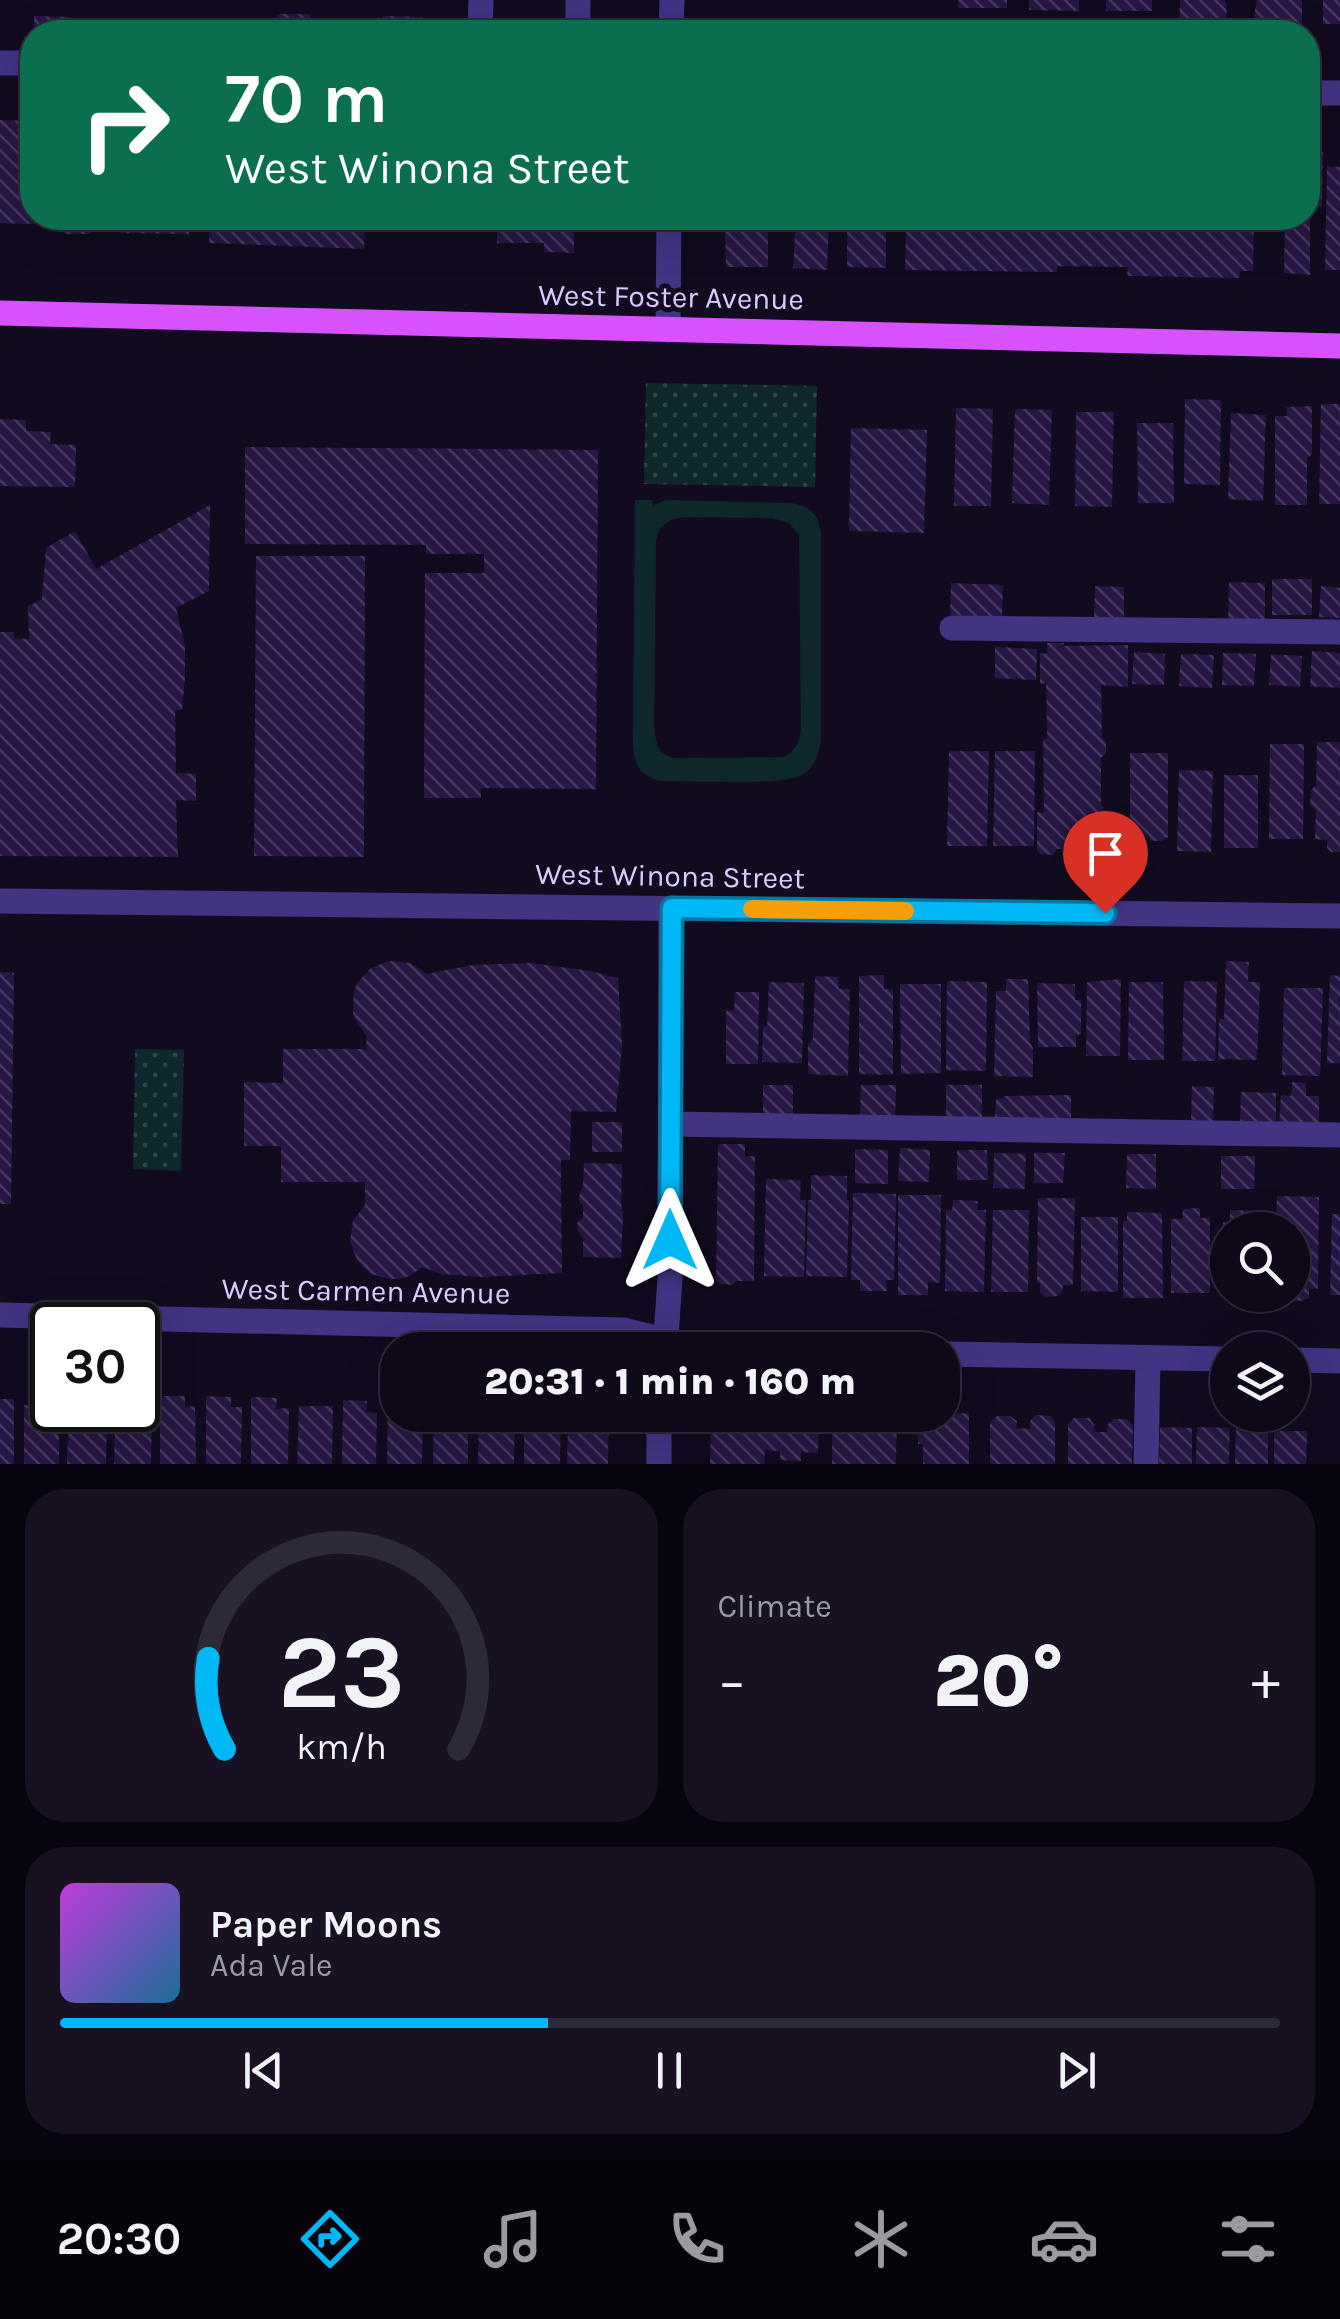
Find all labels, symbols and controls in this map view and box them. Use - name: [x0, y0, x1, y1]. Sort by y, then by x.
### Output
- text: 70 m: [225, 58, 388, 140]
- icon: right: [60, 60, 190, 190]
- text: West Winona Street: [225, 142, 630, 194]
- street label: West Foster Avenue: [538, 277, 804, 317]
- pin: [1063, 811, 1148, 914]
- icon: arrive: [1078, 826, 1133, 881]
- street label: West Winona Street: [535, 856, 805, 896]
- position arrow: [618, 1188, 722, 1292]
- map controls: [1210, 1212, 1310, 1432]
- button: search: [1210, 1212, 1310, 1312]
- street label: West Carmen Avenue: [221, 1270, 511, 1312]
- speed limit sign: 30: [30, 1302, 160, 1432]
- button: layers: [1210, 1332, 1310, 1432]
- text: 20:31 · 1 min · 160 m: [484, 1359, 856, 1404]
- text: Climate: [718, 1588, 832, 1625]
- text: 23: [277, 1612, 405, 1733]
- text: 20°: [933, 1637, 1064, 1725]
- text: −: [718, 1649, 746, 1713]
- text: +: [1251, 1649, 1280, 1713]
- text: km/h: [296, 1726, 387, 1768]
- text: Paper Moons: [210, 1902, 442, 1947]
- text: Ada Vale: [210, 1947, 333, 1984]
- icon: previous: [236, 2043, 291, 2098]
- icon: pause: [642, 2043, 697, 2098]
- icon: next: [1049, 2043, 1104, 2098]
- icon: directions: [295, 2204, 365, 2274]
- icon: music: [478, 2204, 548, 2274]
- icon: phone: [662, 2204, 732, 2274]
- icon: climate: [846, 2204, 916, 2274]
- icon: car: [1029, 2204, 1099, 2274]
- icon: filters: [1213, 2204, 1283, 2274]
- text: 20:30: [57, 2213, 181, 2265]

